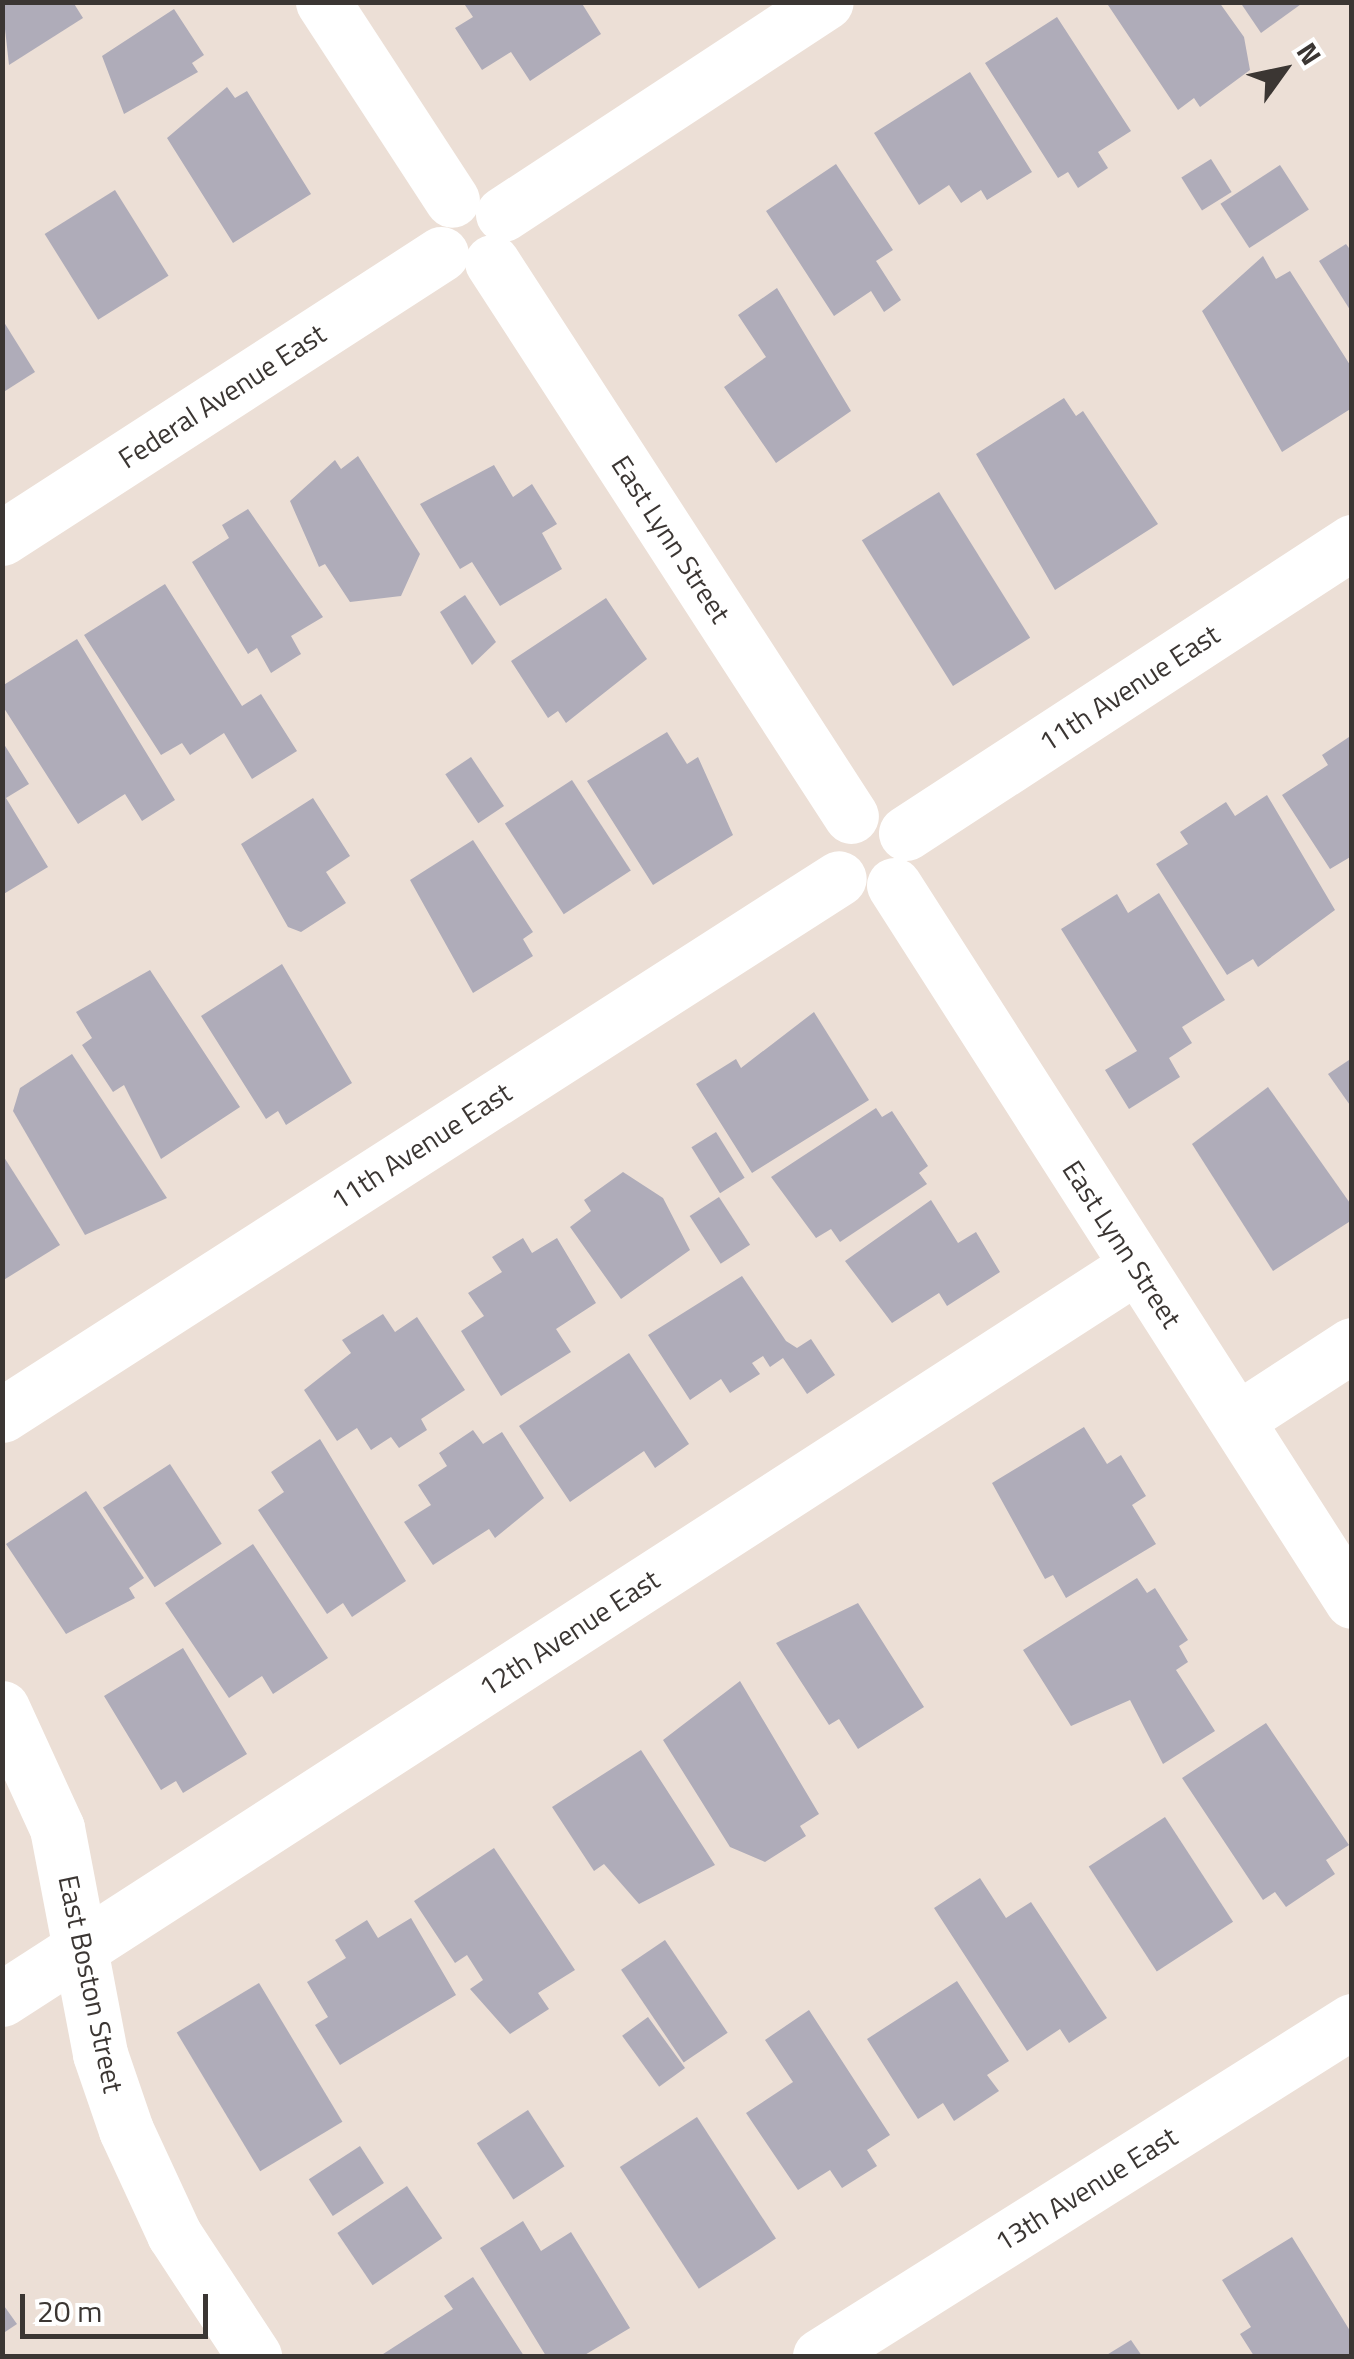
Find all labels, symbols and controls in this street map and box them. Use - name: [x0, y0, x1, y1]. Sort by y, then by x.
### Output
- north arrow: [1234, 20, 1334, 120]
- text: N: [1286, 34, 1333, 73]
- street label: Federal Avenue East: [112, 317, 332, 475]
- street label: East Lynn Street: [604, 449, 738, 629]
- street label: 11th Avenue East: [1032, 617, 1226, 759]
- street label: 11th Avenue East: [324, 1075, 518, 1217]
- street label: East Lynn Street: [1055, 1154, 1189, 1334]
- street label: 12th Avenue East: [472, 1562, 666, 1704]
- street label: East Boston Street: [52, 1872, 130, 2096]
- street label: 13th Avenue East: [989, 2120, 1183, 2258]
- scale bar: [25, 2274, 212, 2336]
- text: 20 m: [37, 2288, 102, 2334]

